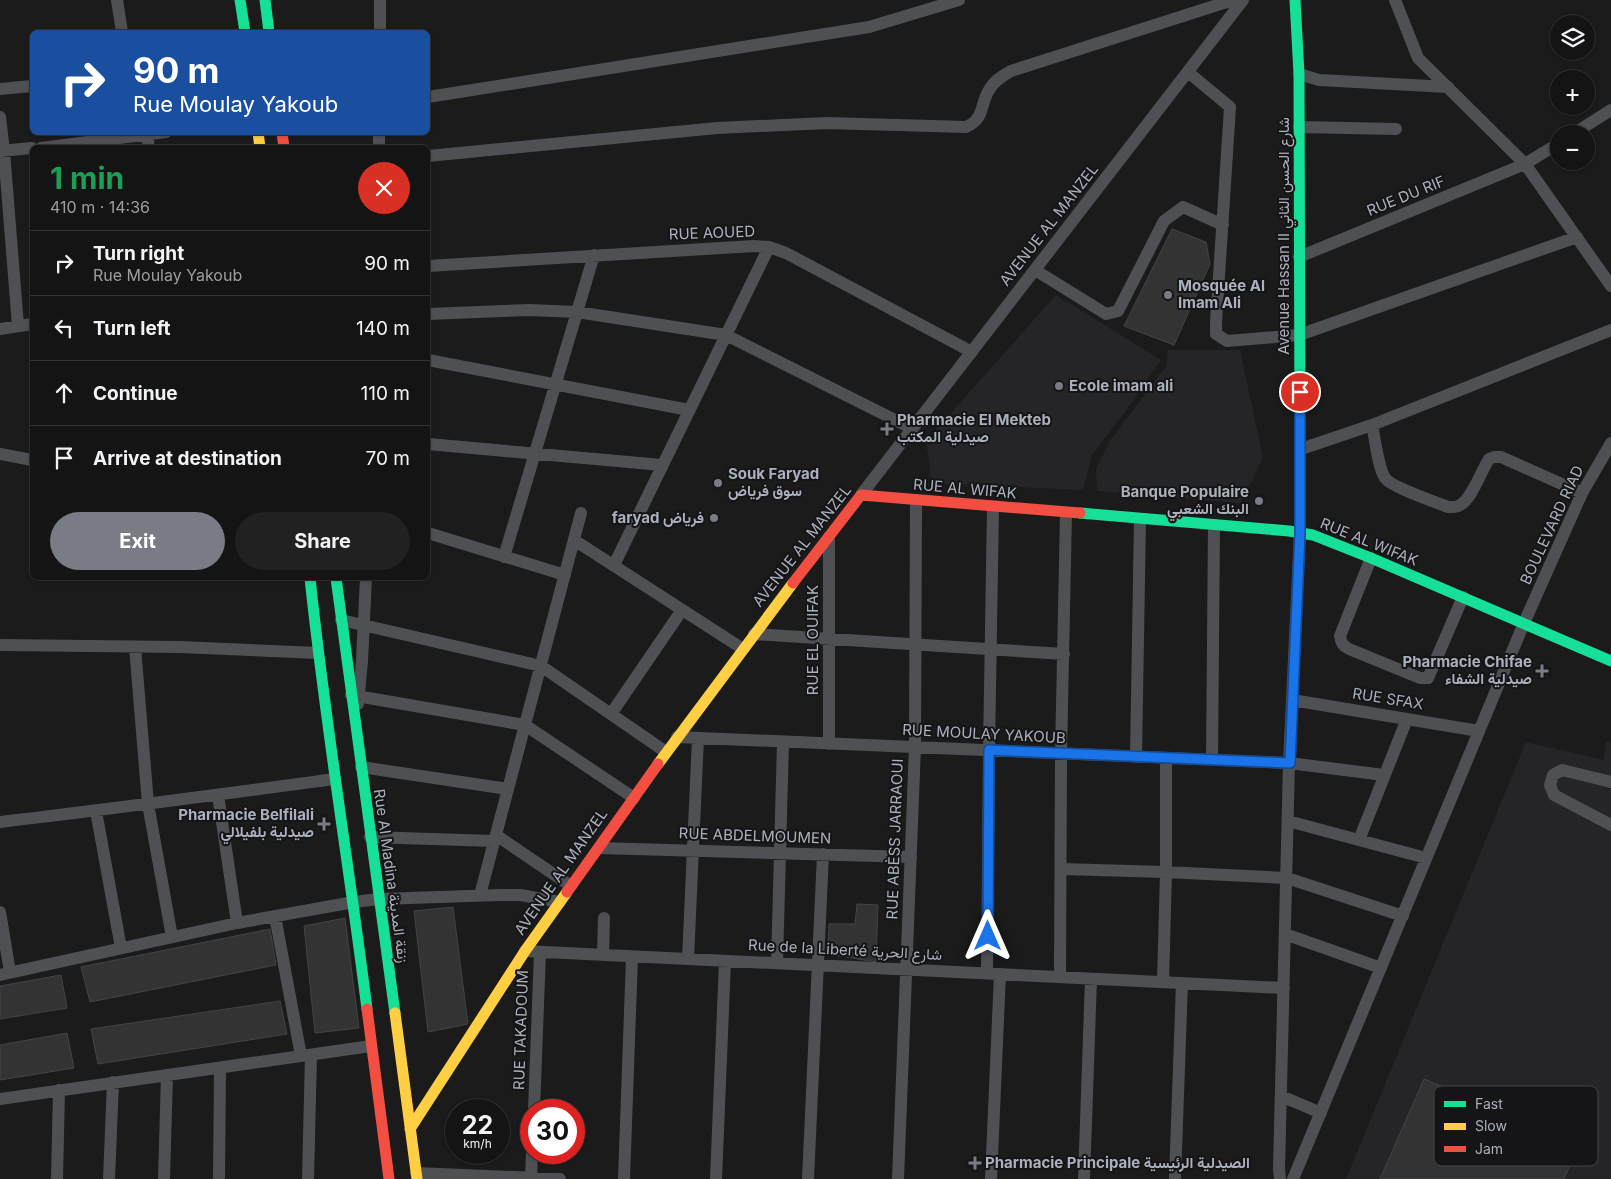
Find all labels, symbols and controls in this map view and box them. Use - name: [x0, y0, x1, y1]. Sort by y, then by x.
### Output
- map controls: [1550, 15, 1595, 170]
- button: layers: [1550, 15, 1595, 60]
- text: 90 m: [133, 49, 220, 91]
- icon: right: [50, 50, 115, 115]
- button: +: [1550, 70, 1595, 115]
- text: Rue Moulay Yakoub: [133, 91, 338, 117]
- street label: Avenue Hassan II شارع الحسن الثاني: [1274, 117, 1297, 355]
- button: −: [1550, 125, 1595, 170]
- text: 1 min: [50, 160, 124, 196]
- street label: AVENUE AL MANZEL: [995, 160, 1102, 289]
- button: close: [358, 162, 410, 214]
- street label: RUE DU RIF: [1364, 171, 1448, 220]
- text: 410 m · 14:36: [50, 197, 150, 217]
- street label: RUE AOUED: [668, 221, 755, 244]
- text: Turn right: [93, 242, 184, 265]
- icon: right: [50, 249, 78, 277]
- text: 90 m: [364, 252, 410, 275]
- text: Rue Moulay Yakoub: [93, 265, 242, 285]
- place label: Mosquée Al Imam Ali: [1178, 276, 1265, 312]
- marker: Mosquée Al Imam Ali: [1162, 289, 1174, 301]
- icon: left: [50, 314, 78, 342]
- text: Turn left: [93, 317, 171, 340]
- text: 140 m: [356, 317, 410, 340]
- pin: [1279, 371, 1321, 413]
- place label: Ecole imam ali: [1069, 376, 1173, 395]
- icon: arrive: [1286, 378, 1314, 406]
- icon: ahead: [50, 379, 78, 407]
- marker: Ecole imam ali: [1053, 380, 1065, 392]
- text: Continue: [93, 382, 178, 405]
- text: 110 m: [361, 382, 410, 405]
- place label: Pharmacie El Mekteb صيدلية المكتب: [897, 410, 1051, 446]
- marker: Pharmacie El Mekteb صيدلية المكتب: [881, 423, 893, 435]
- icon: arrive: [50, 444, 78, 472]
- text: Arrive at destination: [93, 447, 282, 470]
- text: 70 m: [366, 447, 410, 470]
- street label: BOULEVARD RIAD: [1516, 462, 1587, 587]
- place label: Souk Faryad سوق فرياض: [728, 464, 819, 500]
- street label: RUE AL WIFAK: [912, 475, 1018, 502]
- marker: Souk Faryad سوق فرياض: [712, 477, 724, 489]
- street label: AVENUE AL MANZEL: [748, 481, 855, 610]
- place label: Banque Populaire البنك الشعبي: [1121, 482, 1249, 522]
- marker: Banque Populaire البنك الشعبي: [1253, 495, 1265, 507]
- place label: faryad فرياض: [612, 508, 704, 527]
- button: Exit: [50, 512, 225, 570]
- button: Share: [235, 512, 410, 570]
- marker: faryad فرياض: [708, 512, 720, 524]
- street label: RUE AL WIFAK: [1317, 513, 1421, 570]
- street label: RUE EL OUIFAK: [803, 585, 822, 695]
- place label: Pharmacie Chifae صيدلية الشفاء: [1402, 652, 1532, 688]
- marker: Pharmacie Chifae صيدلية الشفاء: [1536, 665, 1548, 677]
- street label: RUE SFAX: [1351, 684, 1425, 714]
- street label: RUE MOULAY YAKOUB: [902, 720, 1066, 747]
- street label: RUE ABÈSS JARRAOUI: [882, 758, 907, 920]
- street label: Rue Al Madina زنقة المدينة: [370, 788, 413, 964]
- place label: Pharmacie Belfilali صيدلية بلفيلالي: [178, 805, 314, 845]
- street label: AVENUE AL MANZEL: [510, 805, 611, 938]
- marker: Pharmacie Belfilali صيدلية بلفيلالي: [318, 818, 330, 830]
- street label: RUE ABDELMOUMEN: [678, 823, 832, 848]
- position arrow: [961, 909, 1013, 961]
- street label: Rue de la Liberté شارع الحرية: [747, 935, 943, 966]
- street label: RUE TAKADOUM: [509, 970, 532, 1090]
- legend: [1434, 1086, 1598, 1166]
- text: Fast: [1475, 1095, 1503, 1112]
- speed limit sign: 30: [520, 1099, 585, 1164]
- text: 22: [462, 1110, 493, 1140]
- text: Slow: [1475, 1117, 1507, 1134]
- text: km/h: [463, 1136, 492, 1151]
- text: Jam: [1475, 1140, 1503, 1157]
- place label: Pharmacie Principale الصيدلية الرئيسية: [985, 1153, 1250, 1172]
- marker: Pharmacie Principale الصيدلية الرئيسية: [969, 1157, 981, 1169]

